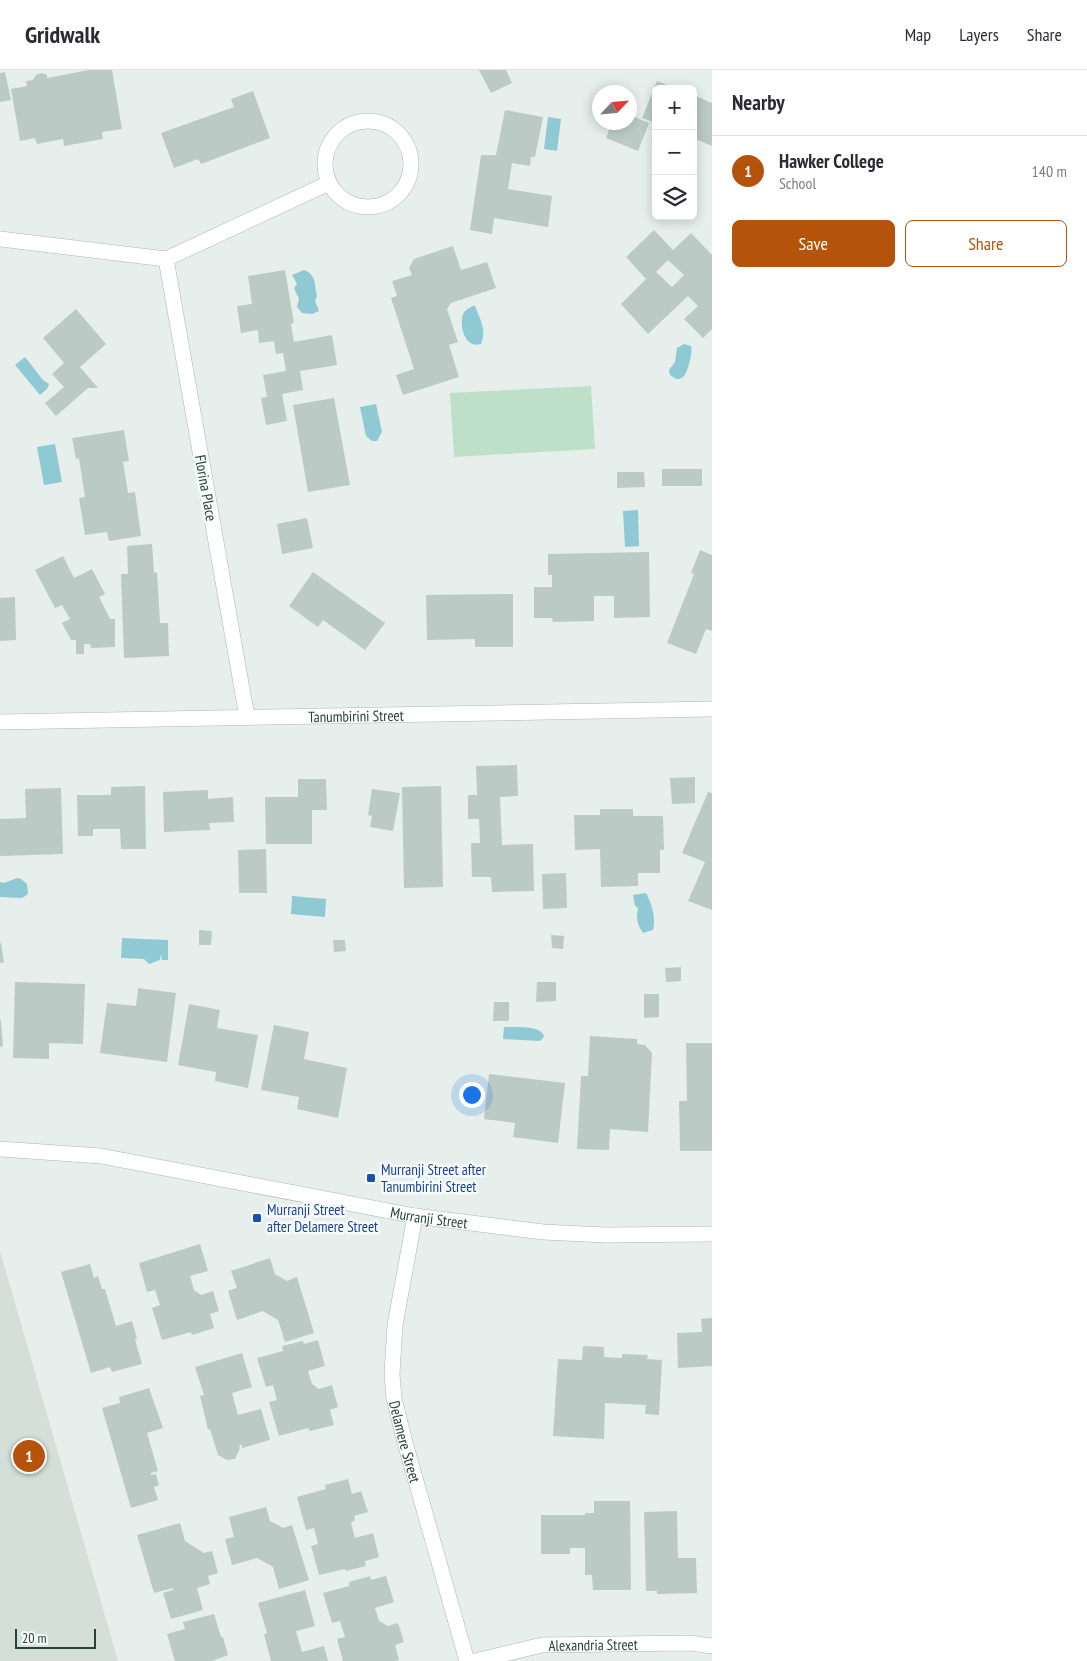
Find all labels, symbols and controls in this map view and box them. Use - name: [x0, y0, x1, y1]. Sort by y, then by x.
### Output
- text: Gridwalk: [25, 19, 100, 50]
- text: Map: [905, 23, 931, 46]
- text: Layers: [959, 23, 999, 46]
- text: Share: [1027, 23, 1062, 46]
- north arrow: [592, 85, 637, 130]
- map controls: [652, 85, 697, 220]
- button: +: [652, 85, 697, 130]
- text: Nearby: [732, 89, 785, 116]
- button: −: [652, 130, 697, 175]
- text: Hawker College: [779, 149, 884, 173]
- text: 1: [744, 161, 752, 181]
- text: 140 m: [1032, 161, 1067, 181]
- text: School: [779, 173, 816, 193]
- button: layers: [652, 175, 697, 220]
- button: Save: [732, 220, 895, 267]
- button: Share: [905, 220, 1067, 267]
- street label: Florina Place: [191, 453, 221, 523]
- street label: Tanumbirini Street: [308, 705, 404, 726]
- your location: [459, 1082, 485, 1108]
- place label: Murranji Street after Tanumbirini Street: [381, 1160, 487, 1196]
- marker: Murranji Street after Tanumbirini Street: [365, 1172, 377, 1184]
- place label: Murranji Street after Delamere Street: [267, 1200, 378, 1236]
- street label: Murranji Street: [389, 1202, 469, 1232]
- marker: Murranji Street after Delamere Street: [251, 1212, 263, 1224]
- street label: Delamere Street: [385, 1399, 425, 1485]
- pin: 1: [13, 1437, 45, 1475]
- scale bar: [15, 1626, 96, 1649]
- text: 20 m: [22, 1629, 47, 1647]
- street label: Alexandria Street: [548, 1634, 638, 1654]

